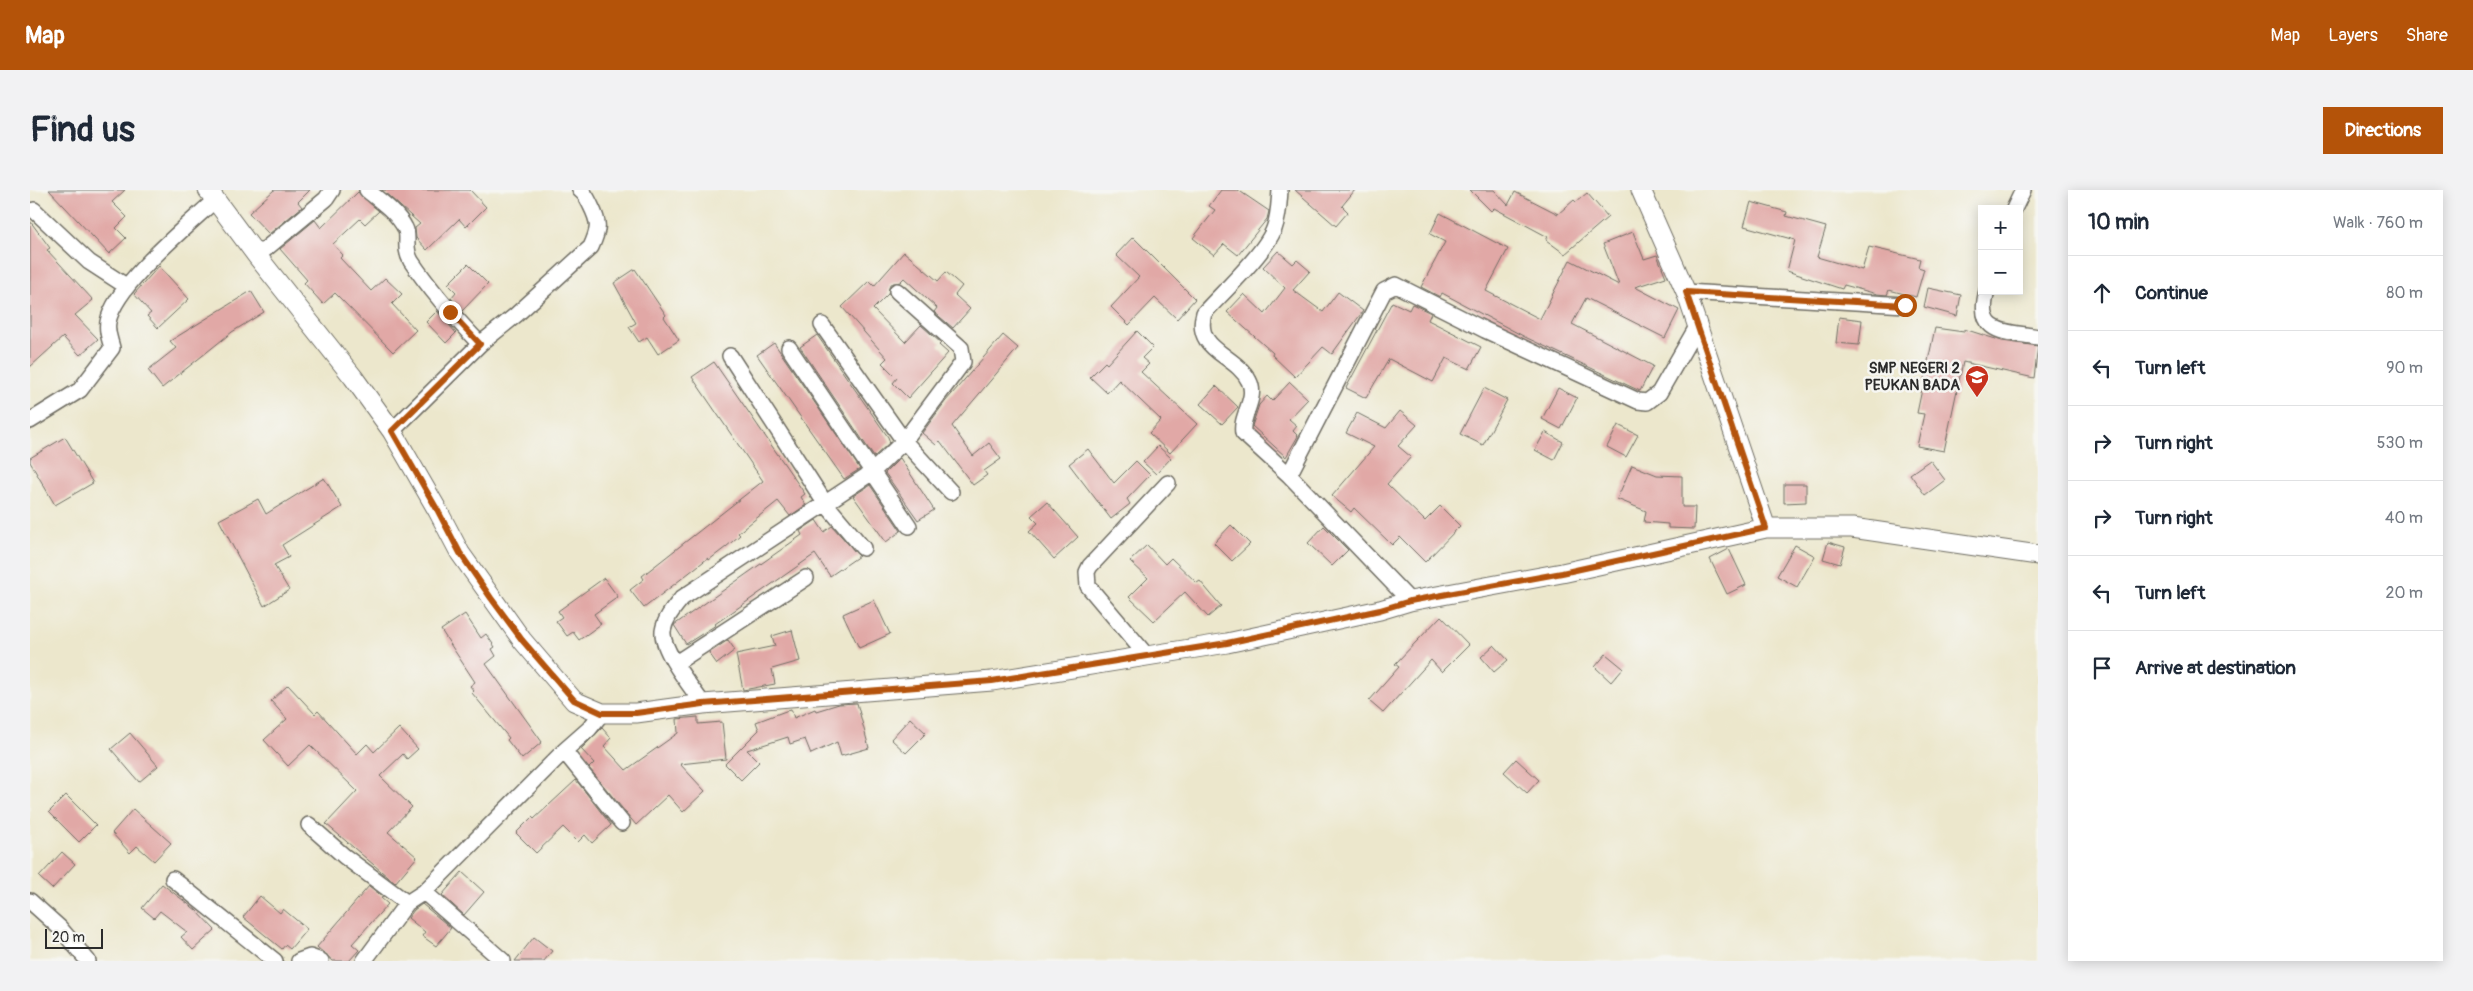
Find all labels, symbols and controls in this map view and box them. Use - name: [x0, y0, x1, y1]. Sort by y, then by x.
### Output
- text: Map: [25, 21, 65, 50]
- text: Map: [2271, 24, 2300, 47]
- text: Layers: [2328, 24, 2378, 47]
- text: Share: [2406, 24, 2448, 47]
- button: Directions: [2323, 107, 2443, 154]
- text: Find us: [30, 108, 135, 152]
- map controls: [1978, 205, 2023, 295]
- button: +: [1978, 205, 2023, 250]
- text: 10 min: [2088, 209, 2149, 236]
- text: Walk · 760 m: [2333, 213, 2423, 233]
- button: −: [1978, 250, 2023, 295]
- icon: ahead: [2088, 279, 2116, 307]
- text: Continue: [2135, 281, 2208, 305]
- text: 80 m: [2386, 283, 2423, 303]
- route start: [1894, 294, 1917, 317]
- route end: [439, 301, 462, 324]
- icon: left: [2088, 354, 2116, 382]
- text: Turn left: [2135, 356, 2205, 380]
- text: 90 m: [2386, 358, 2423, 378]
- place label: SMP NEGERI 2 PEUKAN BADA: [1864, 359, 1960, 395]
- school or university icon: SMP NEGERI 2 PEUKAN BADA: [1964, 364, 1990, 398]
- icon: right: [2088, 429, 2116, 457]
- text: Turn right: [2135, 431, 2213, 455]
- text: 530 m: [2377, 433, 2423, 453]
- icon: right: [2088, 504, 2116, 532]
- text: Turn right: [2135, 506, 2213, 530]
- text: 40 m: [2385, 508, 2423, 528]
- icon: left: [2088, 579, 2116, 607]
- text: Turn left: [2135, 581, 2205, 605]
- text: 20 m: [2385, 583, 2423, 603]
- icon: arrive: [2088, 654, 2116, 682]
- text: Arrive at destination: [2135, 656, 2296, 680]
- scale bar: [45, 926, 102, 949]
- text: 20 m: [52, 929, 85, 946]

